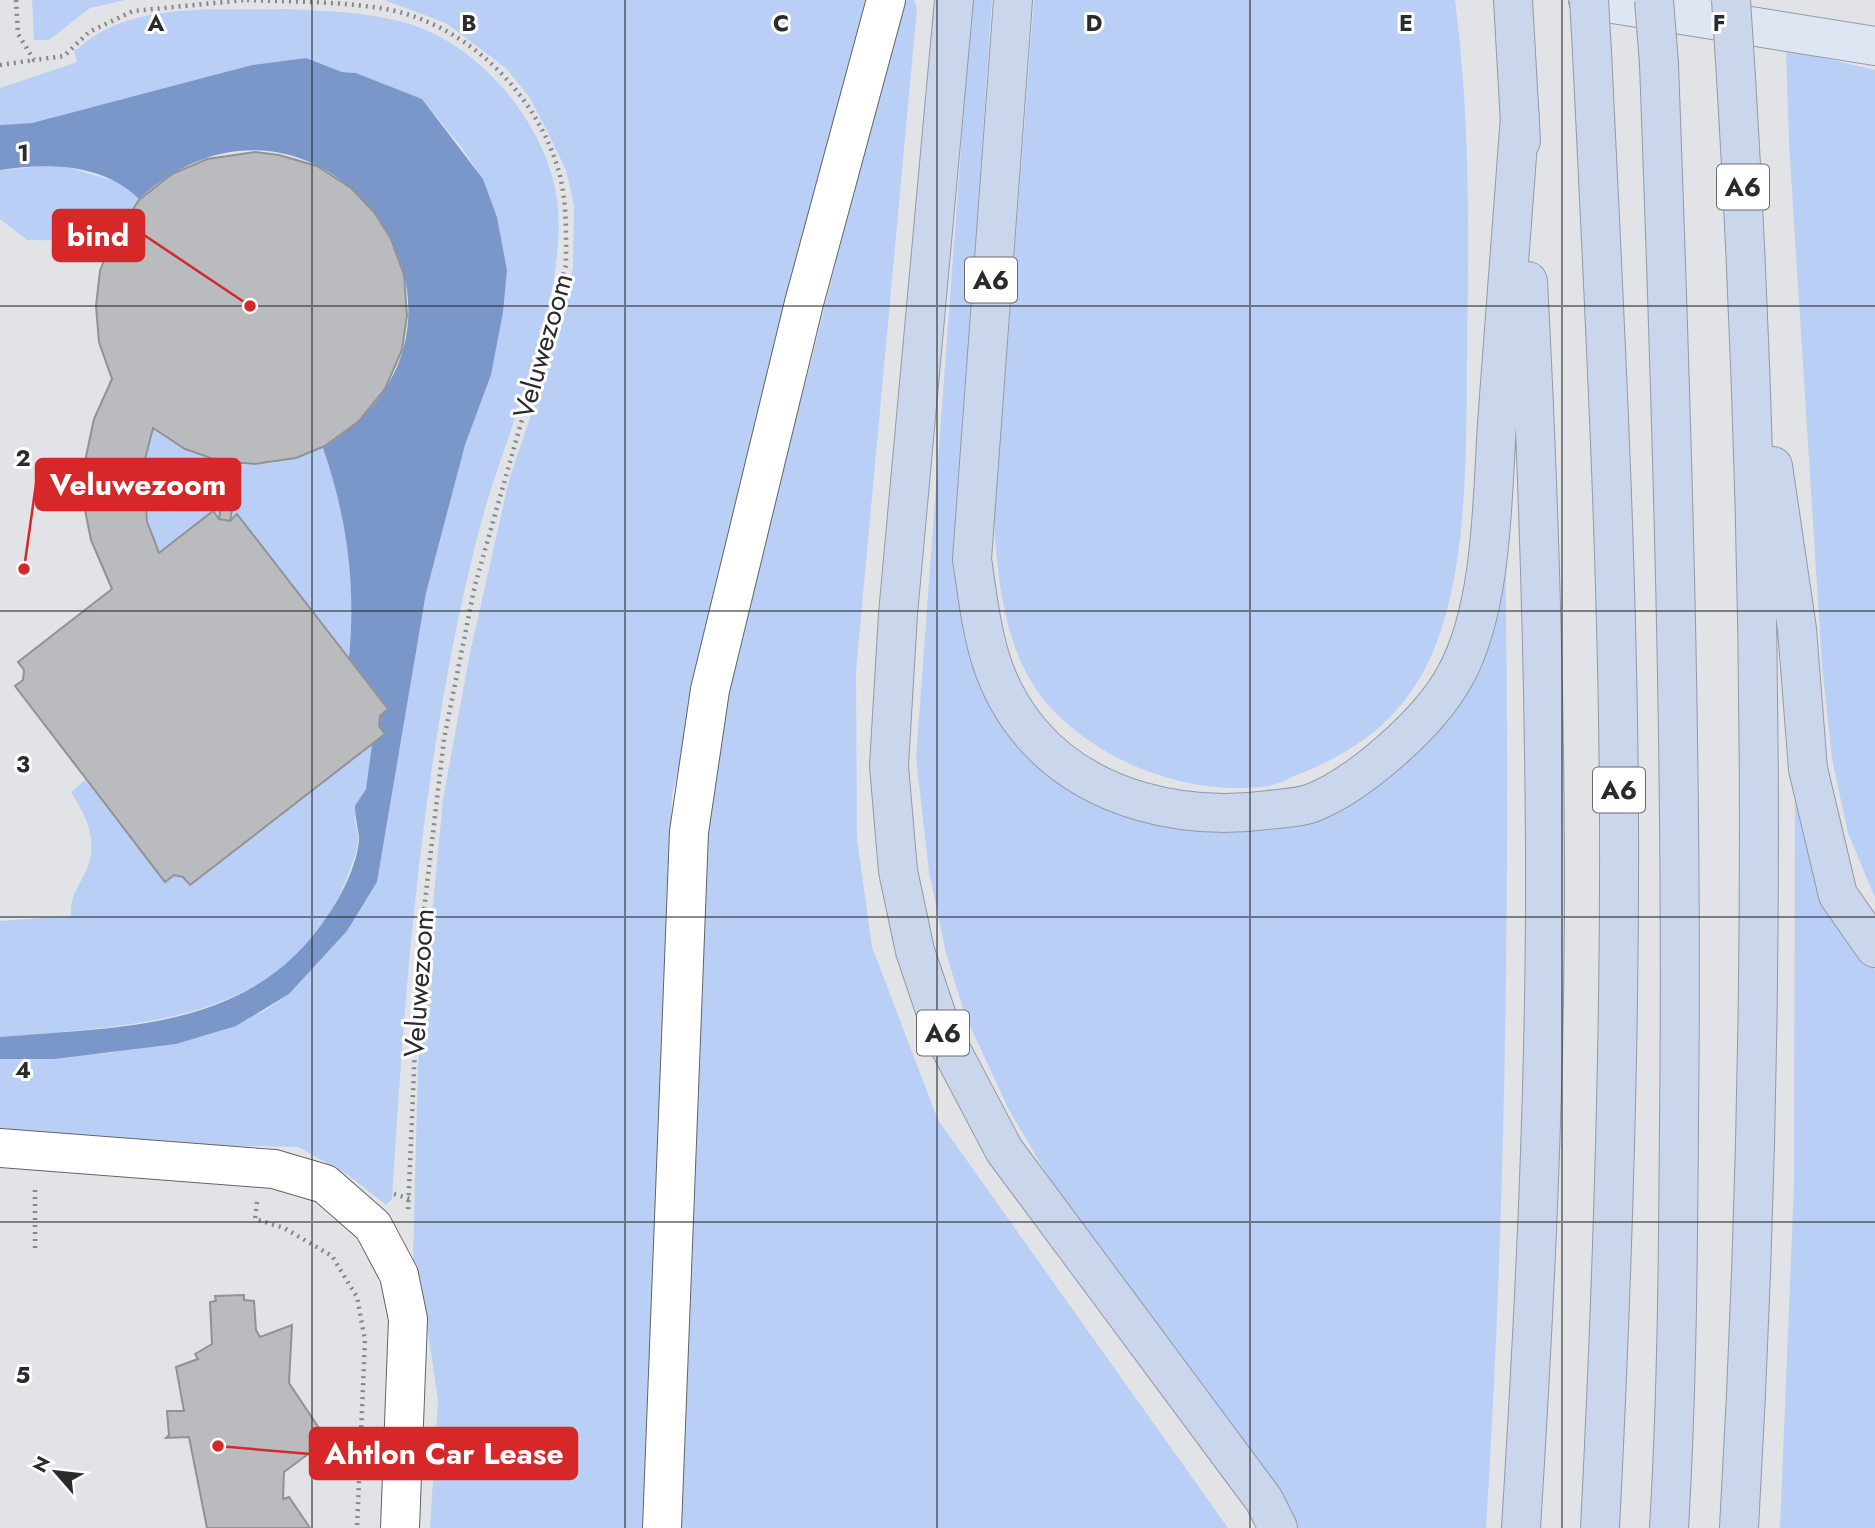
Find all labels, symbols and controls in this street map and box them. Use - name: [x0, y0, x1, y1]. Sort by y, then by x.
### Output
- text: A: [147, 6, 165, 40]
- text: B: [461, 6, 477, 40]
- text: C: [773, 6, 789, 40]
- text: D: [1086, 6, 1103, 40]
- text: E: [1399, 6, 1413, 40]
- text: F: [1713, 6, 1725, 40]
- text: 1: [17, 136, 29, 170]
- road number: A6: [1717, 164, 1769, 210]
- callout: bind: [53, 210, 144, 261]
- text: bind: [67, 214, 129, 257]
- road number: A6: [965, 258, 1017, 302]
- street label: Veluwezoom: [503, 269, 583, 423]
- text: 2: [15, 441, 31, 475]
- callout: Veluwezoom: [36, 459, 240, 510]
- text: Veluwezoom: [49, 463, 226, 506]
- text: 3: [16, 747, 30, 781]
- road number: A6: [1593, 768, 1645, 812]
- street label: Veluwezoom: [393, 907, 445, 1059]
- road number: A6: [917, 1010, 969, 1056]
- text: 4: [15, 1053, 31, 1087]
- text: 5: [16, 1358, 30, 1392]
- callout: Ahtlon Car Lease: [310, 1428, 577, 1479]
- text: Ahtlon Car Lease: [323, 1432, 564, 1475]
- north arrow: [21, 1437, 91, 1507]
- text: N: [26, 1451, 57, 1477]

